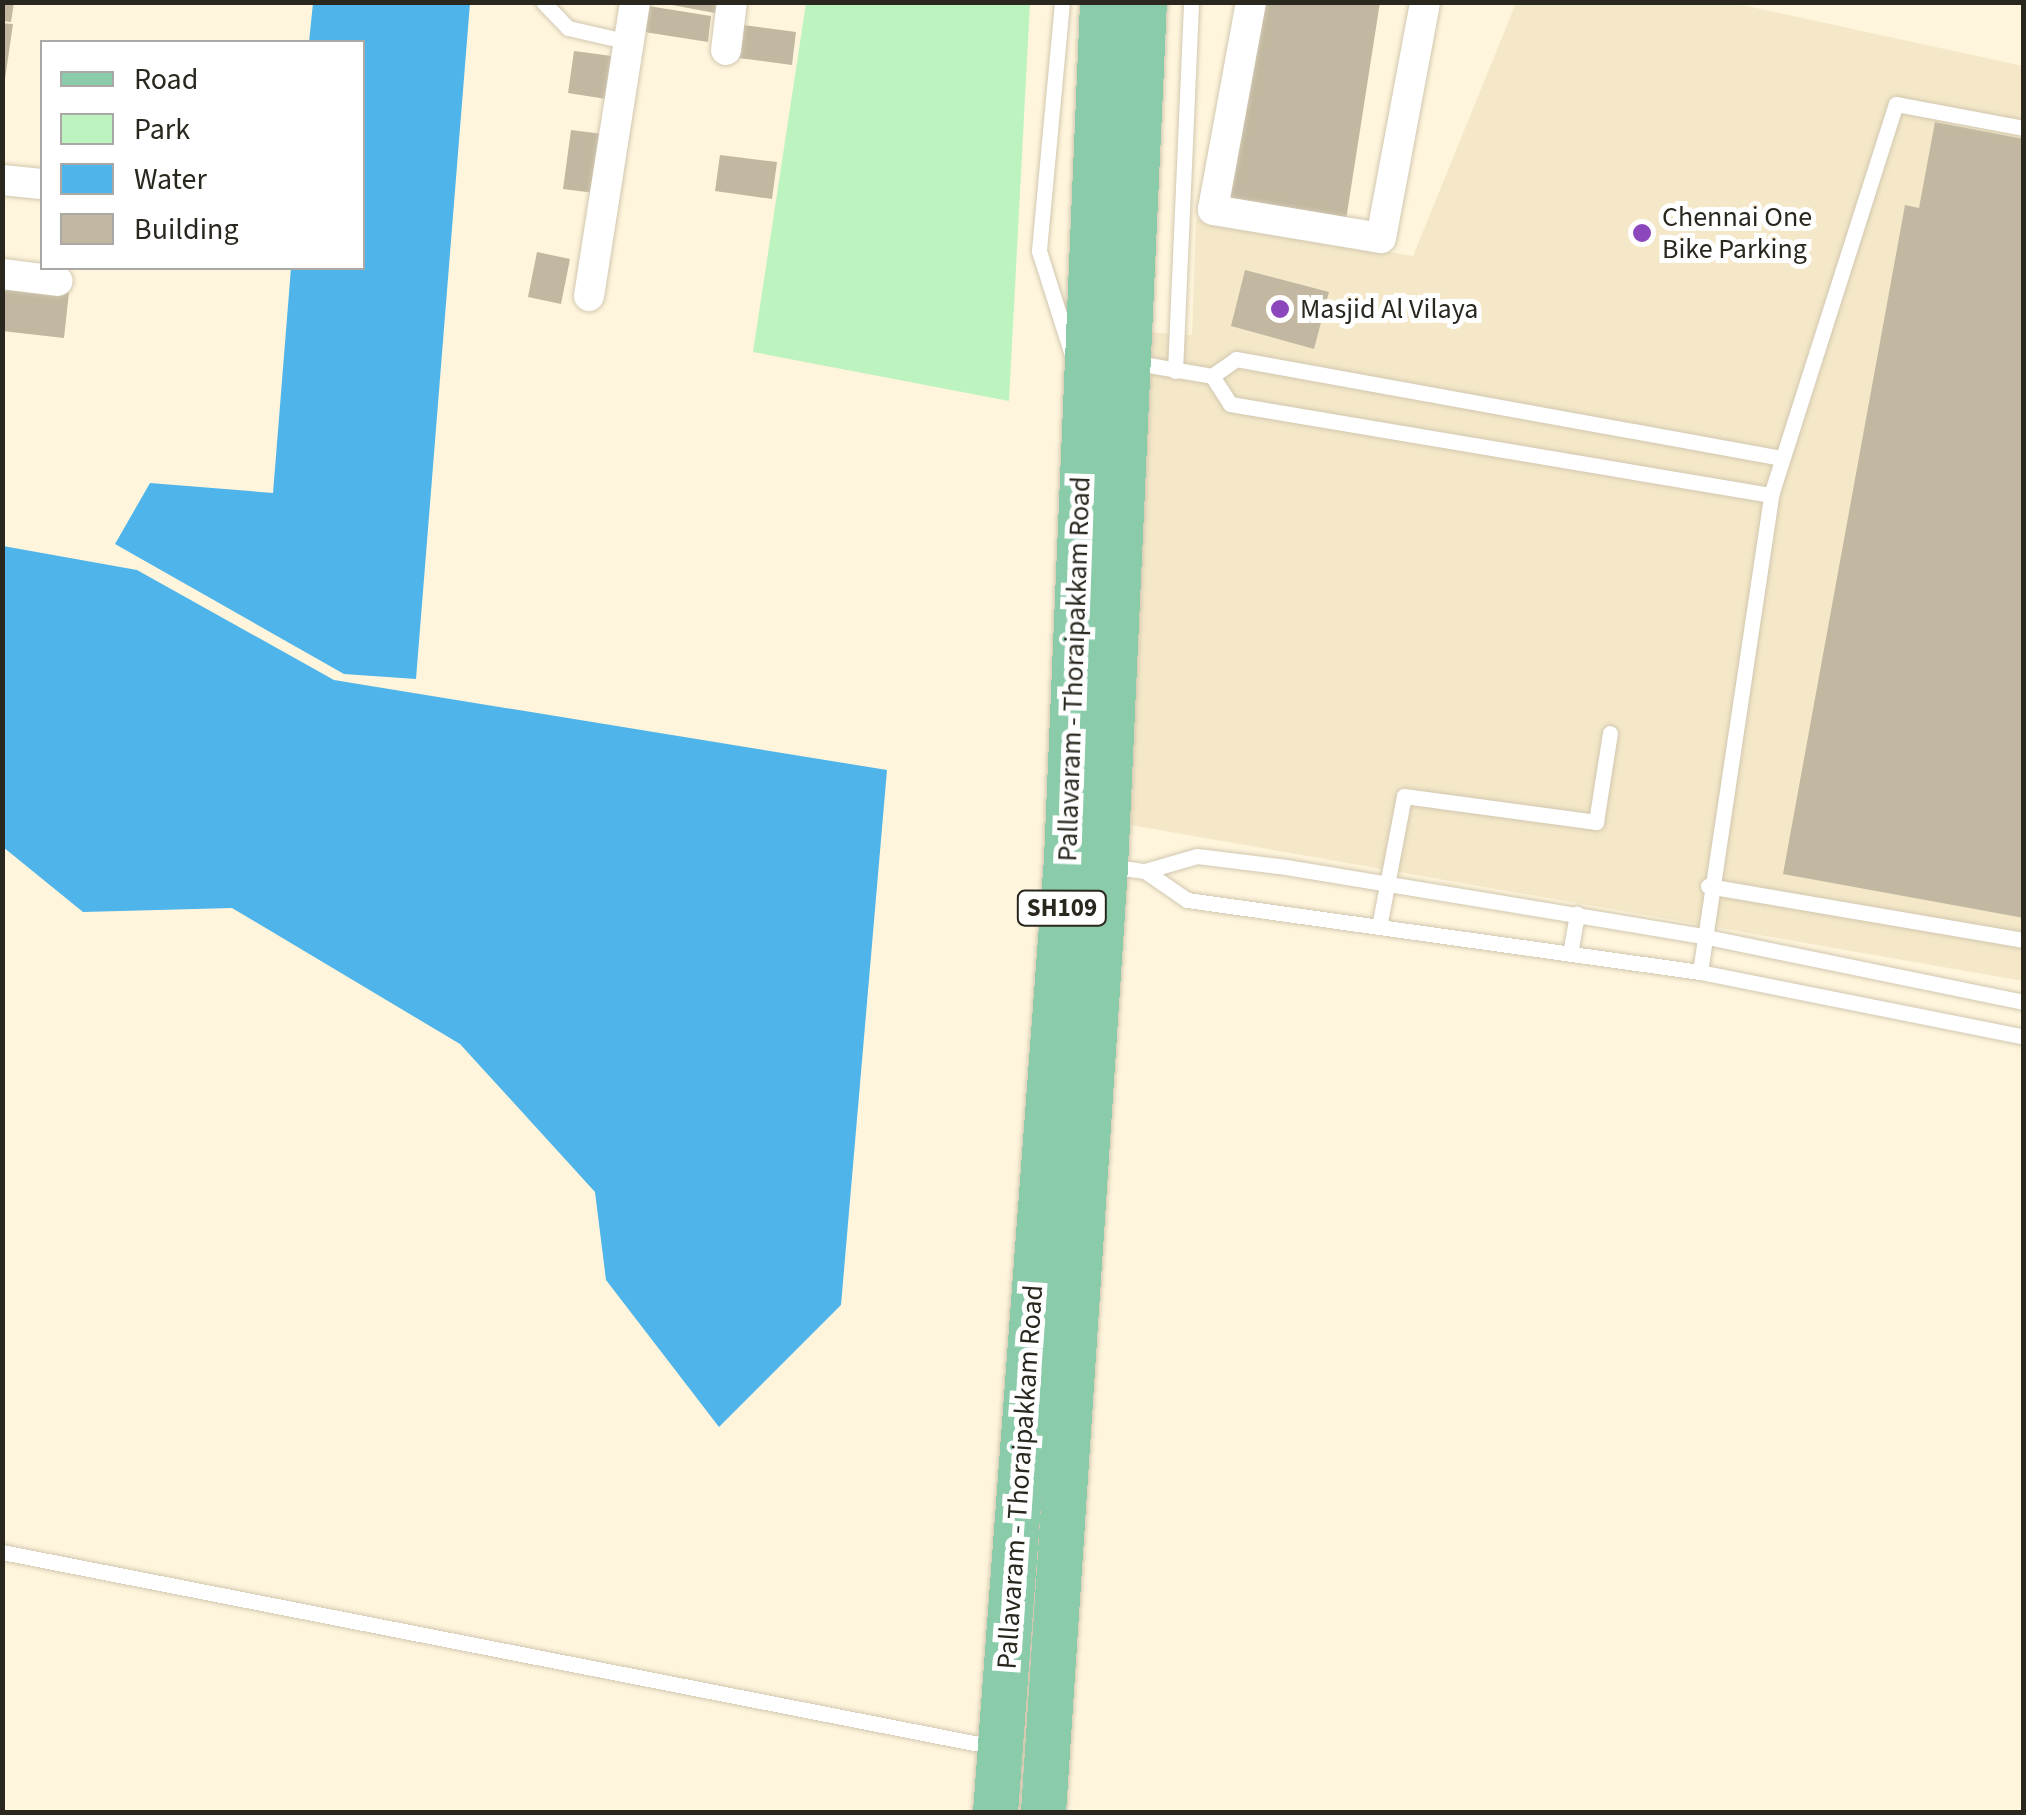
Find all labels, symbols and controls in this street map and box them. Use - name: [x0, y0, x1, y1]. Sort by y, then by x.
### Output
- legend: [40, 40, 365, 270]
- text: Road: [134, 58, 198, 101]
- text: Park: [134, 108, 190, 151]
- text: Water: [134, 158, 207, 201]
- place label: Chennai One Bike Parking: [1662, 200, 1812, 266]
- text: Building: [134, 208, 239, 251]
- marker: Chennai One Bike Parking: [1631, 222, 1653, 244]
- place label: Masjid Al Vilaya: [1300, 292, 1478, 326]
- marker: Masjid Al Vilaya: [1269, 298, 1291, 320]
- street label: Pallavaram - Thoraipakkam Road: [1050, 476, 1098, 862]
- road number: SH109: [1014, 888, 1110, 928]
- street label: Pallavaram - Thoraipakkam Road: [990, 1284, 1050, 1670]

